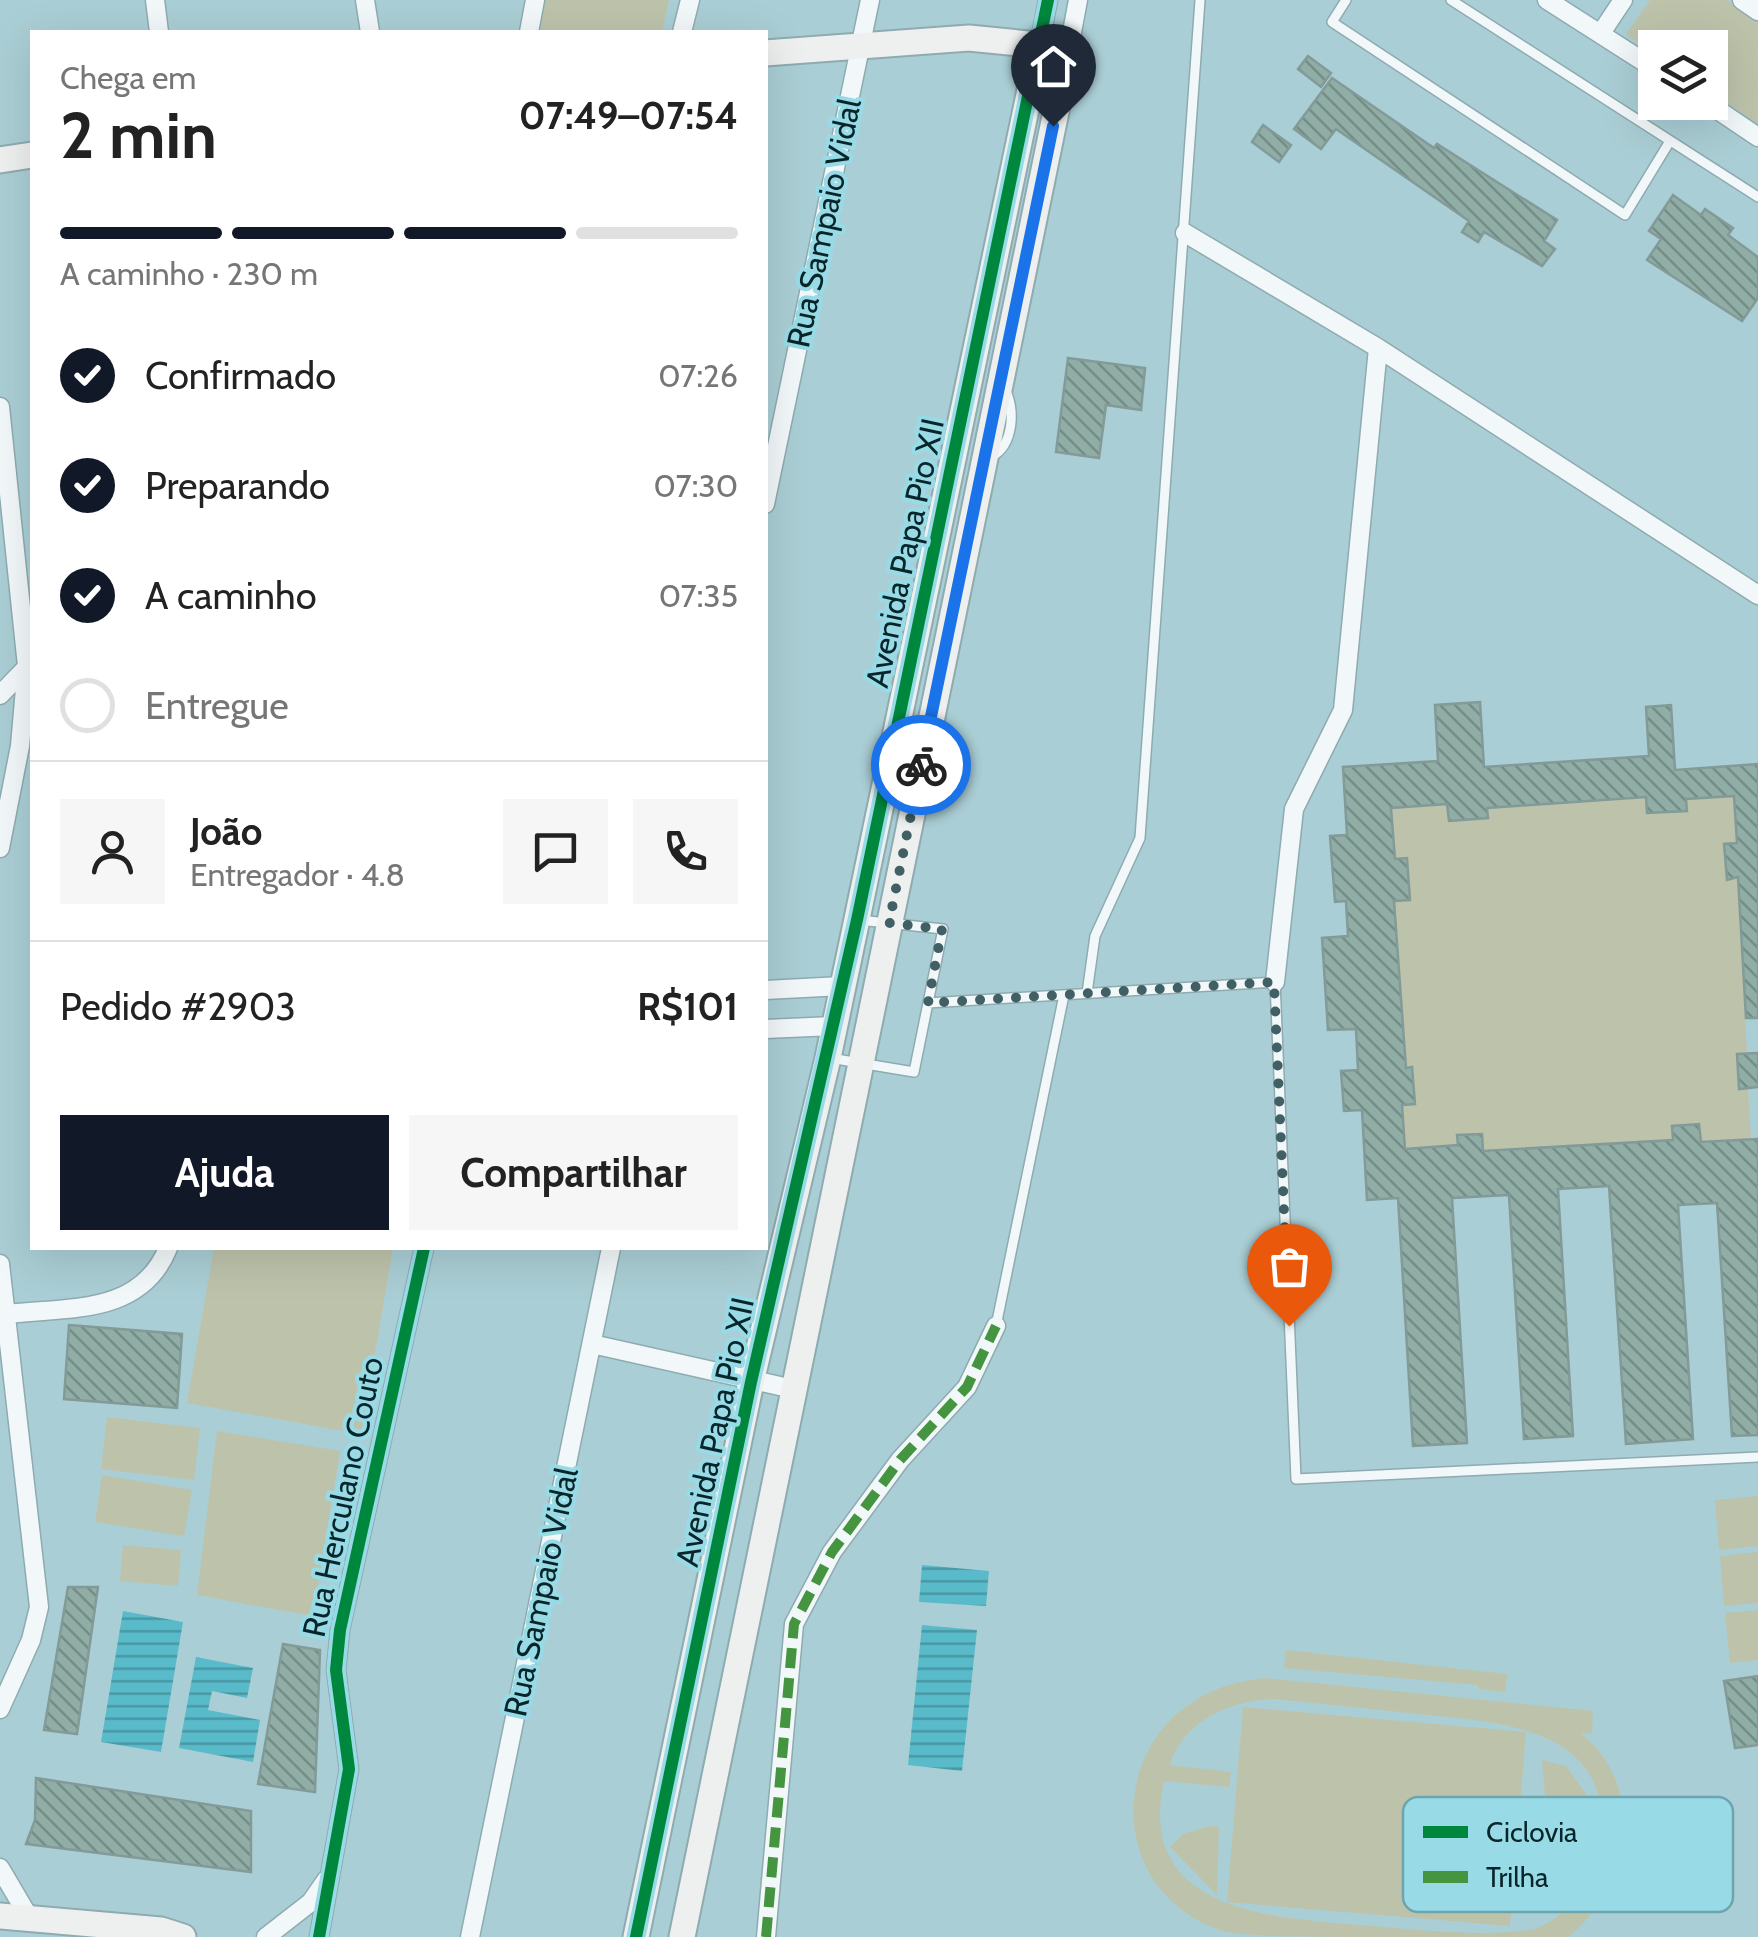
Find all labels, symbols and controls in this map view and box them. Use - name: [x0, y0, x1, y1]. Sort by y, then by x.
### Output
- pin: [1011, 24, 1096, 127]
- map controls: [1638, 30, 1728, 120]
- button: layers: [1638, 30, 1728, 120]
- icon: home: [1026, 39, 1081, 94]
- text: Chega em: [60, 58, 196, 97]
- text: 07:49–07:54: [519, 92, 738, 139]
- street label: Rua Sampaio Vidal: [778, 94, 869, 351]
- text: 2 min: [60, 95, 217, 174]
- text: A caminho · 230 m: [60, 254, 318, 293]
- icon: check: [60, 348, 115, 403]
- text: Confirmado: [145, 352, 336, 399]
- text: 07:26: [658, 356, 738, 395]
- street label: Avenida Papa Pio XII: [857, 415, 952, 691]
- icon: check: [60, 458, 115, 513]
- text: Preparando: [145, 462, 330, 509]
- text: 07:30: [654, 466, 738, 505]
- icon: check: [60, 568, 115, 623]
- text: A caminho: [145, 572, 317, 619]
- text: 07:35: [659, 576, 738, 615]
- text: Entregue: [145, 682, 289, 729]
- courier: [871, 715, 971, 815]
- icon: bike: [894, 738, 949, 793]
- button: person: [60, 799, 165, 904]
- button: chat: [503, 799, 608, 904]
- button: phone: [633, 799, 738, 904]
- text: João: [190, 808, 262, 855]
- text: Entregador · 4.8: [190, 855, 405, 894]
- text: Pedido #2903: [60, 983, 296, 1030]
- text: R$101: [637, 983, 738, 1030]
- button: Ajuda: [60, 1115, 389, 1230]
- button: Compartilhar: [409, 1115, 738, 1230]
- pin: [1247, 1224, 1332, 1327]
- icon: bag: [1262, 1239, 1317, 1294]
- street label: Avenida Papa Pio XII: [667, 1294, 762, 1570]
- street label: Rua Herculano Couto: [294, 1353, 391, 1640]
- street label: Rua Sampaio Vidal: [495, 1463, 586, 1720]
- legend: [1403, 1797, 1733, 1912]
- text: Ciclovia: [1486, 1815, 1578, 1849]
- text: Trilha: [1486, 1860, 1549, 1894]

